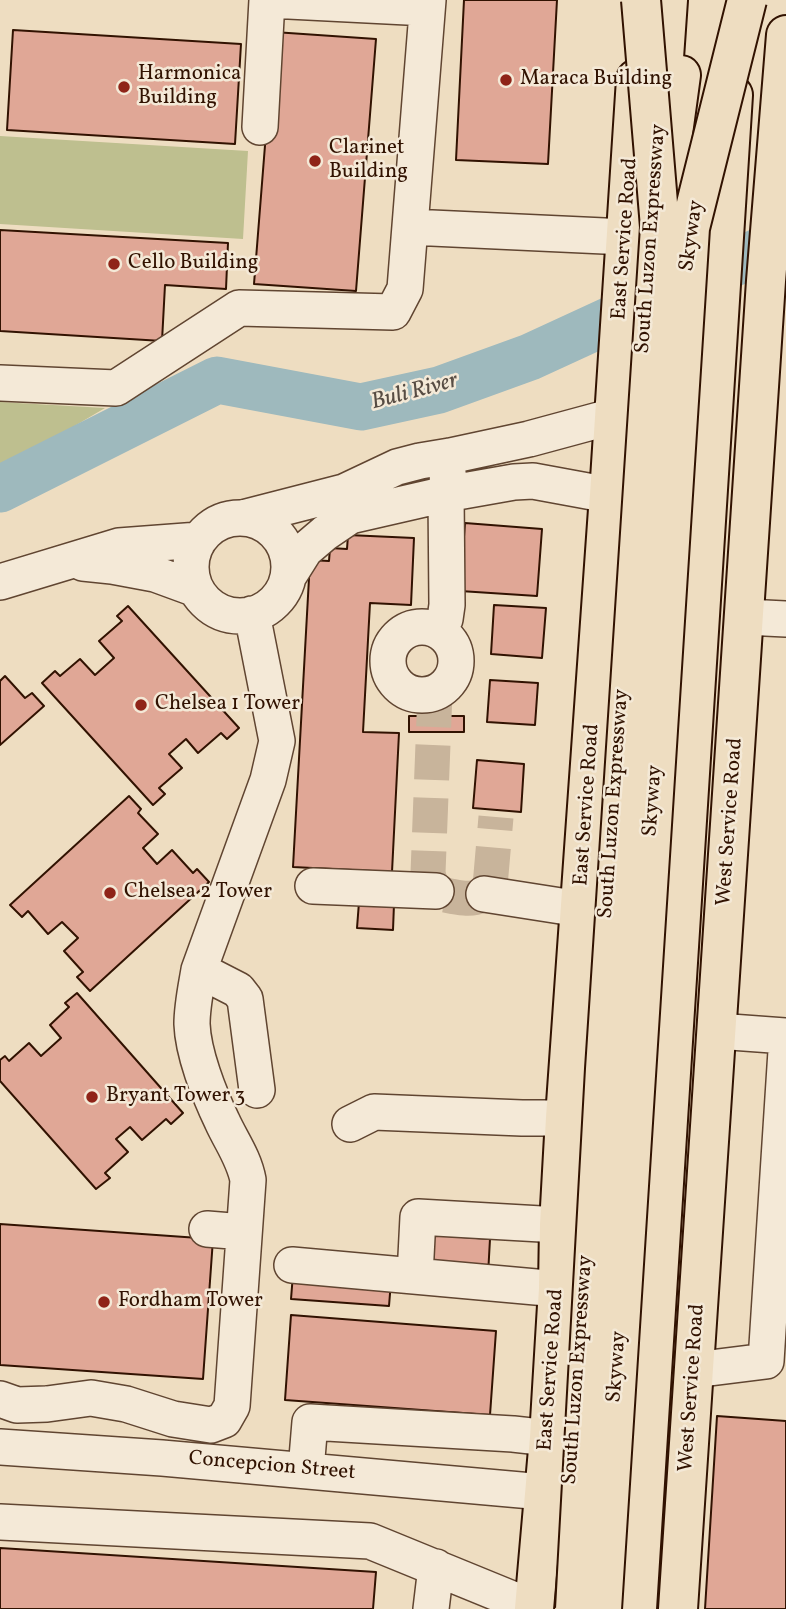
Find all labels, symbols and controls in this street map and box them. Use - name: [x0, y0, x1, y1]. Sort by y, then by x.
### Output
- place label: Harmonica Building: [138, 62, 242, 112]
- place label: Maraca Building: [520, 67, 672, 93]
- marker: Maraca Building: [498, 72, 514, 88]
- marker: Harmonica Building: [116, 79, 132, 95]
- street label: South Luzon Expressway: [631, 123, 673, 355]
- place label: Clarinet Building: [329, 136, 408, 186]
- marker: Clarinet Building: [307, 153, 323, 169]
- street label: East Service Road: [608, 157, 644, 321]
- street label: Skyway: [676, 199, 710, 273]
- place label: Cello Building: [128, 251, 259, 277]
- marker: Cello Building: [106, 256, 122, 272]
- water label: Buli River: [369, 368, 461, 418]
- street label: South Luzon Expressway: [594, 688, 636, 920]
- place label: Chelsea 1 Tower: [155, 692, 300, 718]
- marker: Chelsea 1 Tower: [133, 697, 149, 713]
- street label: East Service Road: [570, 723, 606, 887]
- street label: West Service Road: [713, 737, 749, 907]
- street label: Skyway: [639, 764, 669, 838]
- place label: Chelsea 2 Tower: [124, 880, 272, 906]
- marker: Chelsea 2 Tower: [102, 885, 118, 901]
- place label: Bryant Tower 3: [106, 1084, 245, 1110]
- marker: Bryant Tower 3: [84, 1089, 100, 1105]
- street label: South Luzon Expressway: [558, 1254, 600, 1486]
- street label: East Service Road: [534, 1288, 570, 1452]
- place label: Fordham Tower: [118, 1289, 263, 1315]
- marker: Fordham Tower: [96, 1294, 112, 1310]
- street label: West Service Road: [675, 1303, 711, 1473]
- street label: Skyway: [603, 1330, 633, 1404]
- street label: Concepcion Street: [187, 1447, 357, 1487]

